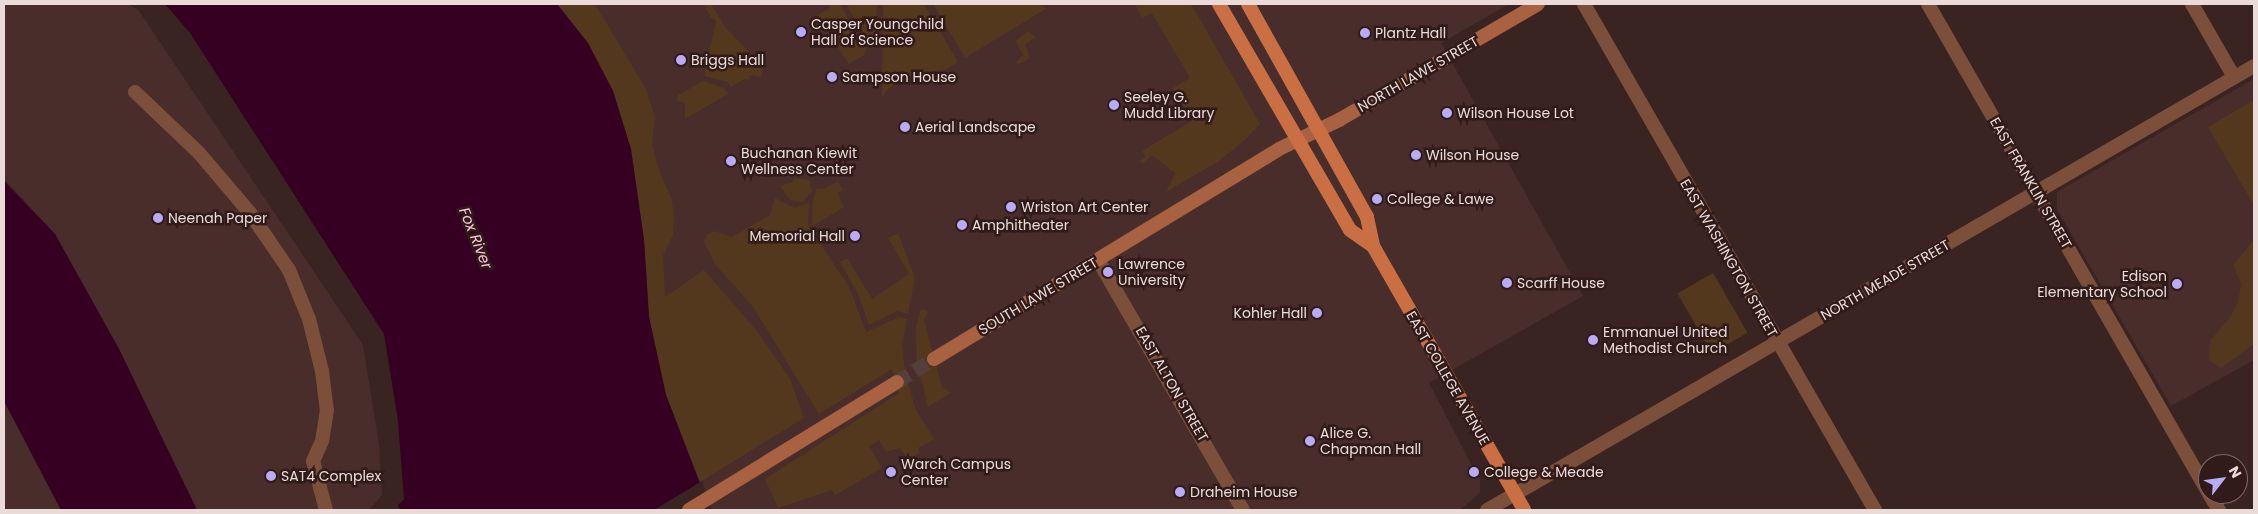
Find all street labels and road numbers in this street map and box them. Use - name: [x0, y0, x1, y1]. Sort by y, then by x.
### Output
- street label: NORTH LAWE STREET: [1355, 33, 1481, 115]
- street label: EAST FRANKLIN STREET: [1987, 114, 2075, 252]
- street label: EAST WASHINGTON STREET: [1677, 176, 1781, 340]
- street label: NORTH MEADE STREET: [1818, 236, 1952, 324]
- street label: SOUTH LAWE STREET: [975, 254, 1101, 338]
- street label: EAST COLLEGE AVENUE: [1403, 308, 1493, 448]
- street label: EAST ALTON STREET: [1132, 323, 1212, 445]

